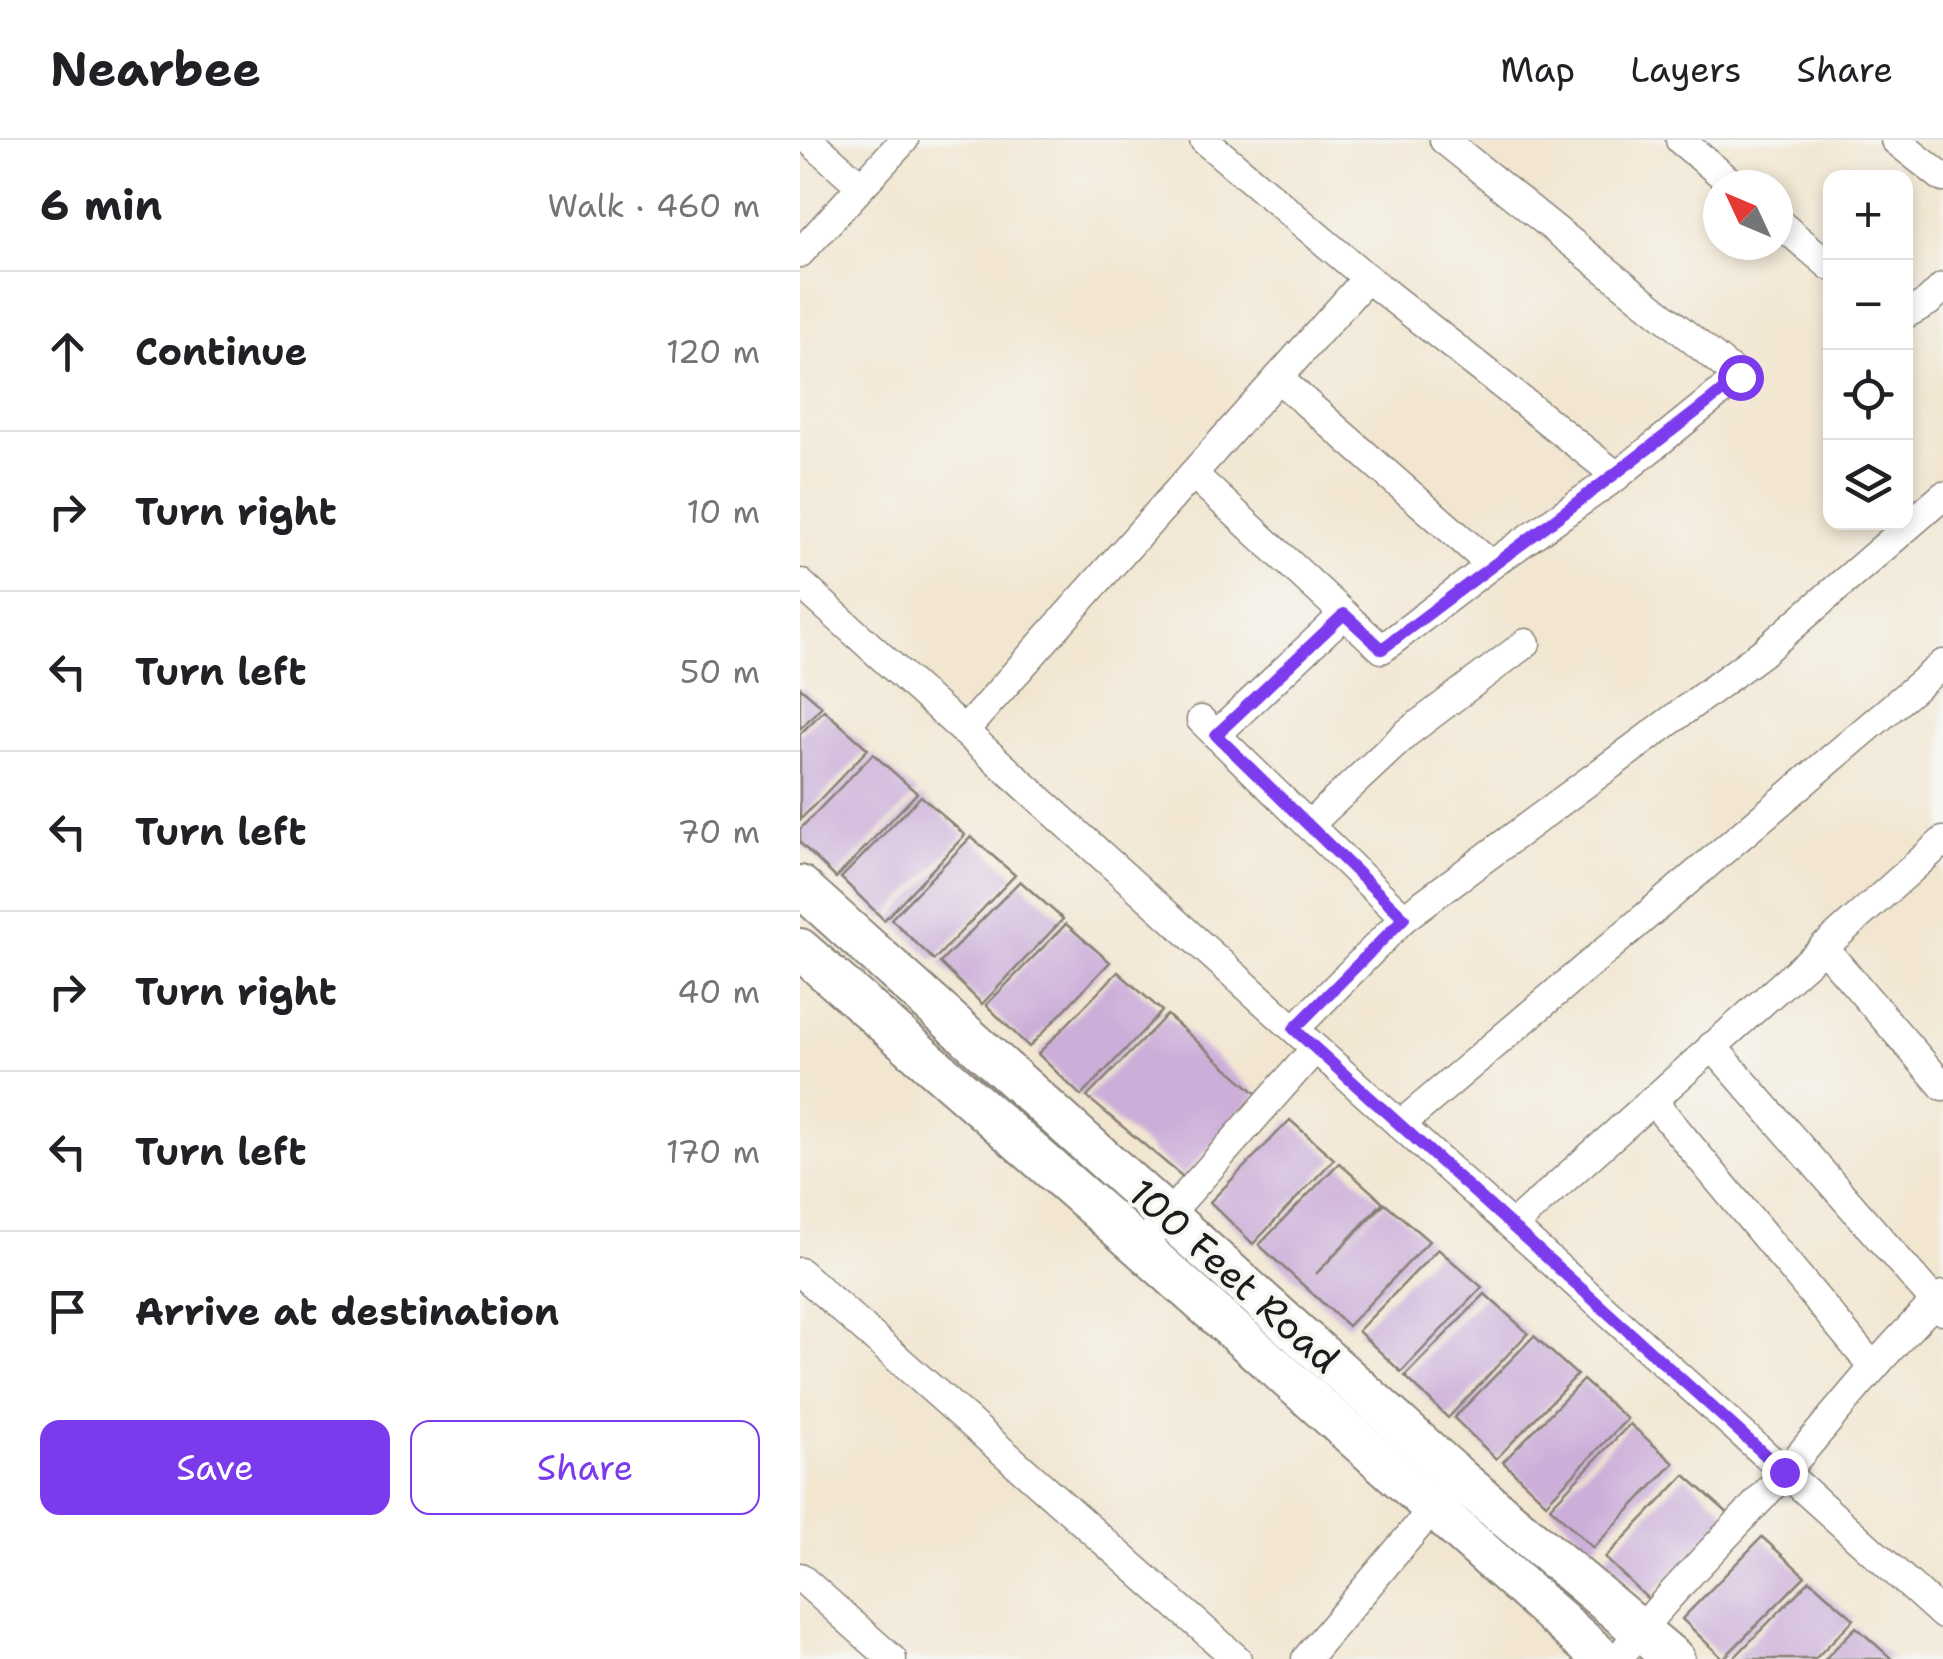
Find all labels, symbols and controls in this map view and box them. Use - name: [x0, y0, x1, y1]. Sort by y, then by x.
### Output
- text: Nearbee: [50, 37, 261, 101]
- text: Map: [1500, 46, 1575, 93]
- text: Layers: [1630, 46, 1742, 93]
- text: Share: [1797, 46, 1893, 93]
- north arrow: [1703, 170, 1793, 260]
- map controls: [1823, 170, 1913, 530]
- button: +: [1823, 170, 1913, 260]
- text: 6 min: [40, 177, 162, 233]
- text: Walk · 460 m: [548, 184, 760, 227]
- button: −: [1823, 260, 1913, 350]
- icon: ahead: [40, 324, 95, 379]
- text: Continue: [135, 326, 307, 377]
- text: 120 m: [666, 330, 760, 373]
- button: locate: [1823, 350, 1913, 440]
- route start: [1718, 355, 1764, 401]
- button: layers: [1823, 440, 1913, 530]
- icon: right: [40, 484, 95, 539]
- text: Turn right: [135, 486, 337, 537]
- text: 10 m: [687, 490, 760, 533]
- icon: left: [40, 644, 95, 699]
- text: Turn left: [135, 646, 307, 697]
- text: 50 m: [680, 650, 760, 693]
- icon: left: [40, 804, 95, 859]
- text: Turn left: [135, 806, 307, 857]
- text: 70 m: [677, 810, 760, 853]
- icon: right: [40, 964, 95, 1019]
- text: Turn right: [135, 966, 337, 1017]
- text: 40 m: [677, 970, 760, 1013]
- icon: left: [40, 1124, 95, 1179]
- text: Turn left: [135, 1126, 307, 1177]
- text: 170 m: [666, 1130, 760, 1173]
- street label: 100 Feet Road: [1118, 1167, 1351, 1384]
- icon: arrive: [40, 1284, 95, 1339]
- text: Arrive at destination: [135, 1286, 559, 1337]
- button: Save: [40, 1420, 390, 1515]
- button: Share: [410, 1420, 760, 1515]
- route end: [1762, 1450, 1808, 1496]

